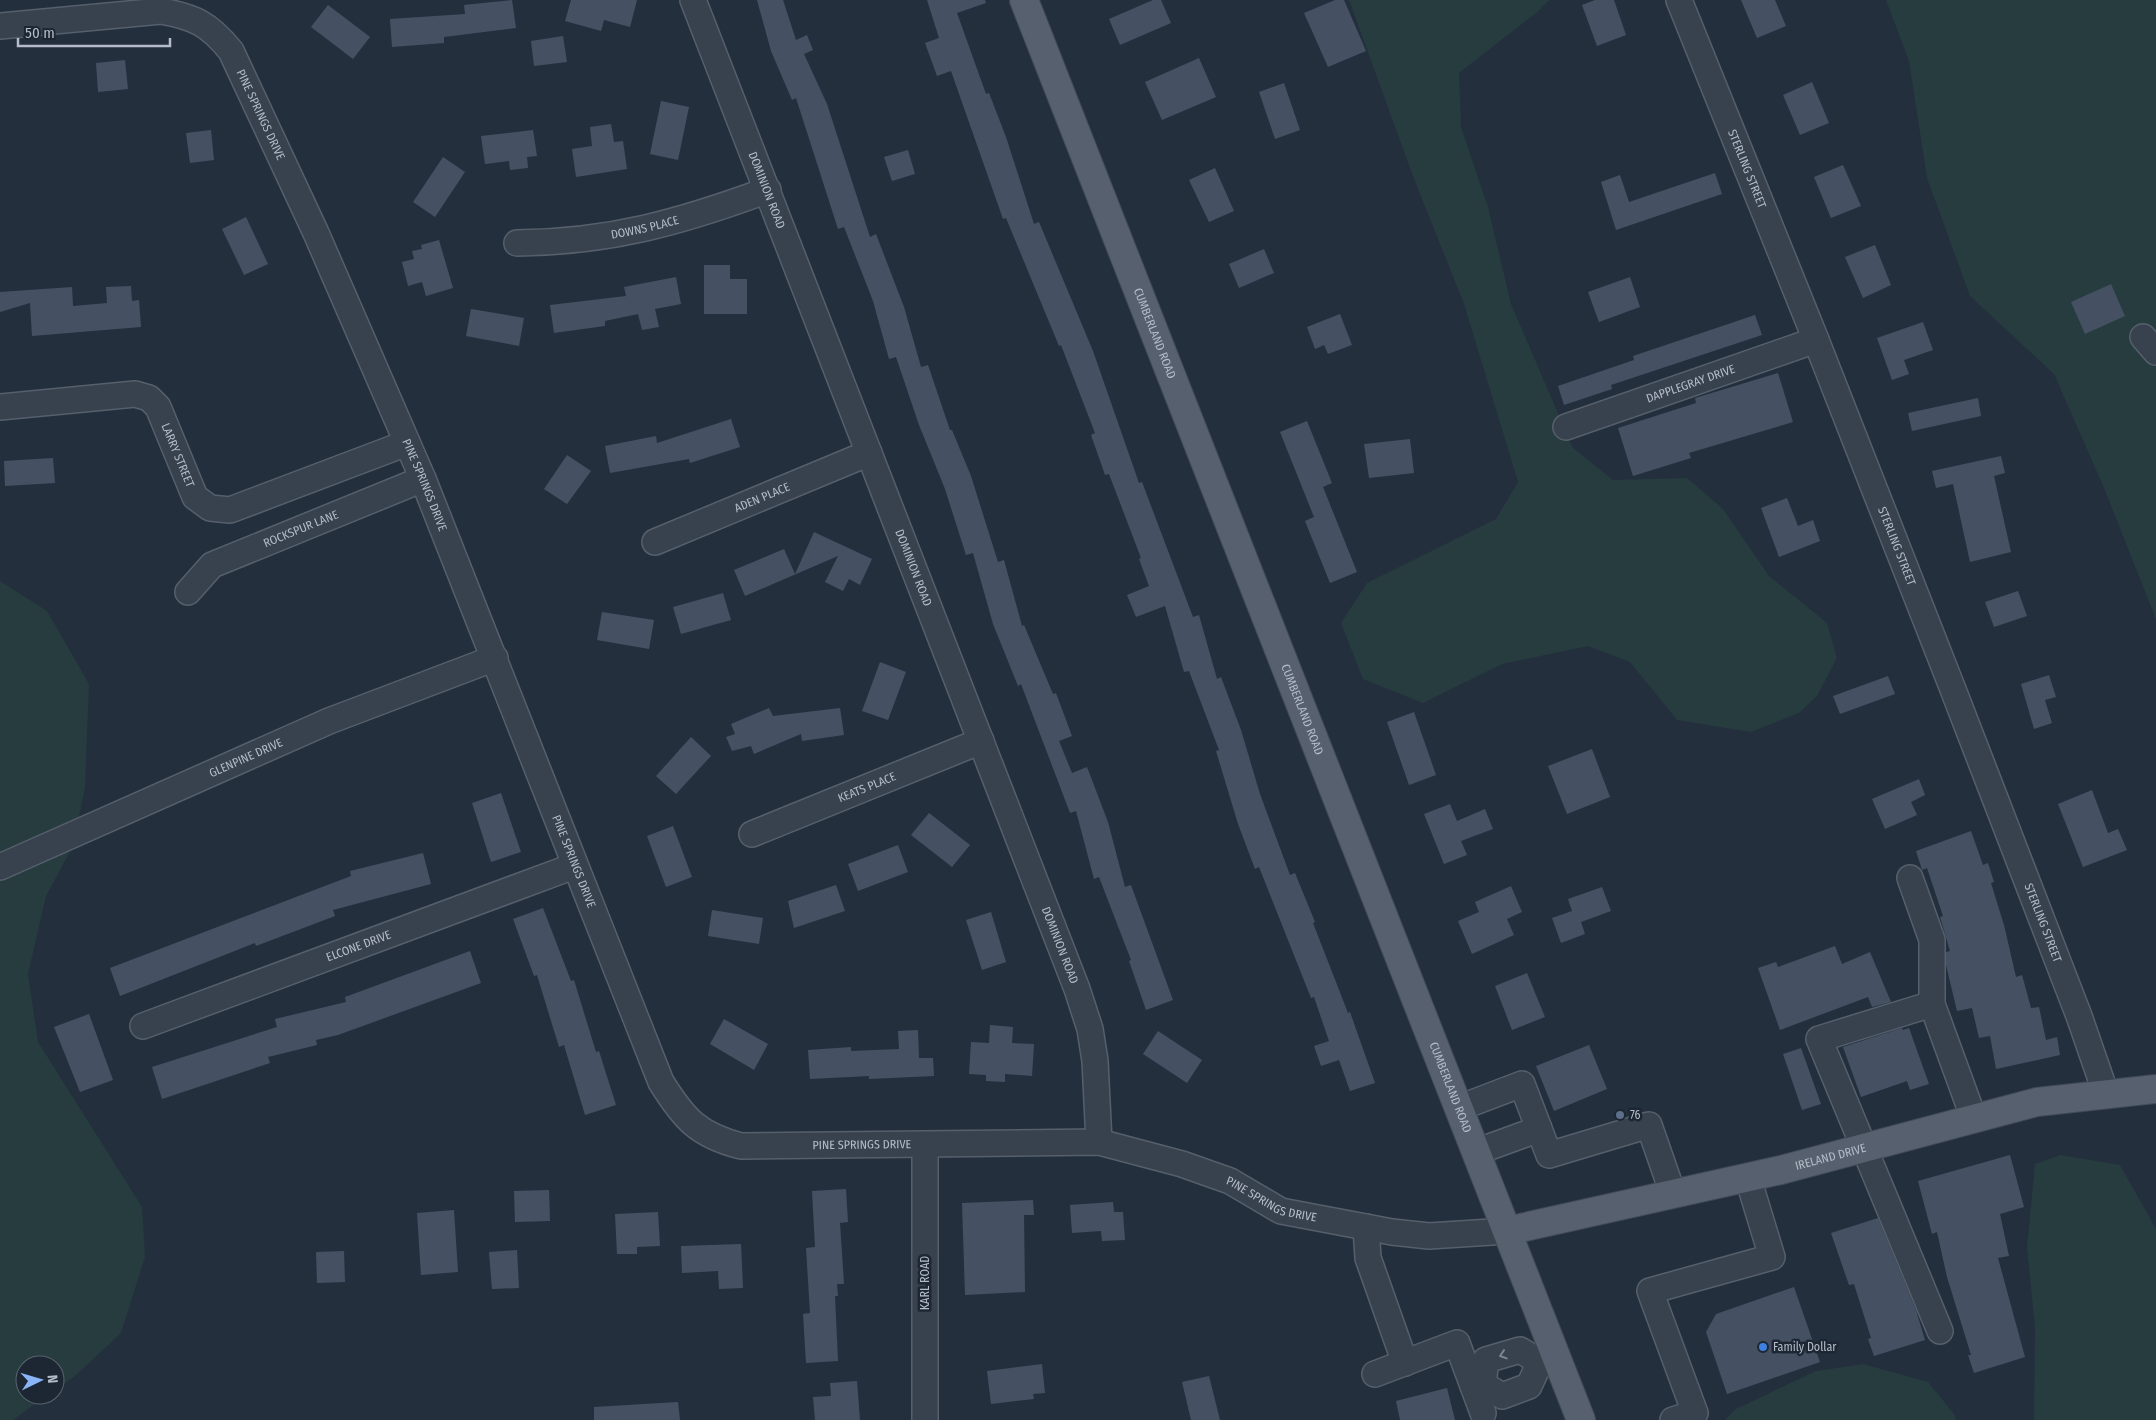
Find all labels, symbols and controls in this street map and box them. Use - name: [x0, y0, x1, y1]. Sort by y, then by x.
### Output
- scale bar: [18, 15, 170, 47]
- text: 50 m: [25, 24, 55, 42]
- street label: PINE SPRINGS DRIVE: [234, 67, 288, 163]
- street label: STERLING STREET: [1725, 127, 1769, 211]
- street label: DOMINION ROAD: [746, 150, 788, 231]
- street label: DOWNS PLACE: [610, 213, 681, 242]
- street label: CUMBERLAND ROAD: [1131, 286, 1179, 381]
- street label: DAPPLEGRAY DRIVE: [1644, 362, 1737, 406]
- street label: LARRY STREET: [158, 421, 197, 490]
- street label: PINE SPRINGS DRIVE: [399, 437, 450, 533]
- street label: ADEN PLACE: [732, 480, 792, 515]
- street label: STERLING STREET: [1875, 505, 1919, 588]
- street label: ROCKSPUR LANE: [261, 507, 341, 550]
- street label: DOMINION ROAD: [892, 527, 935, 608]
- street label: CUMBERLAND ROAD: [1278, 662, 1326, 757]
- street label: GLENPINE DRIVE: [207, 735, 285, 780]
- street label: KEATS PLACE: [836, 769, 898, 805]
- street label: PINE SPRINGS DRIVE: [549, 813, 599, 910]
- street label: STERLING STREET: [2021, 881, 2065, 965]
- street label: DOMINION ROAD: [1039, 905, 1081, 986]
- street label: ELCONE DRIVE: [324, 927, 393, 964]
- street label: CUMBERLAND ROAD: [1426, 1040, 1475, 1135]
- place label: 76: [1630, 1108, 1641, 1122]
- marker: 76: [1614, 1109, 1626, 1121]
- street label: PINE SPRINGS DRIVE: [812, 1137, 912, 1152]
- street label: IRELAND DRIVE: [1794, 1141, 1868, 1173]
- street label: PINE SPRINGS DRIVE: [1225, 1173, 1318, 1225]
- street label: KARL ROAD: [918, 1256, 932, 1310]
- place label: Family Dollar: [1773, 1340, 1837, 1354]
- marker: Family Dollar: [1757, 1341, 1769, 1353]
- one-way arrow: [1499, 1349, 1507, 1359]
- north arrow: [15, 1355, 65, 1405]
- text: N: [44, 1374, 61, 1384]

